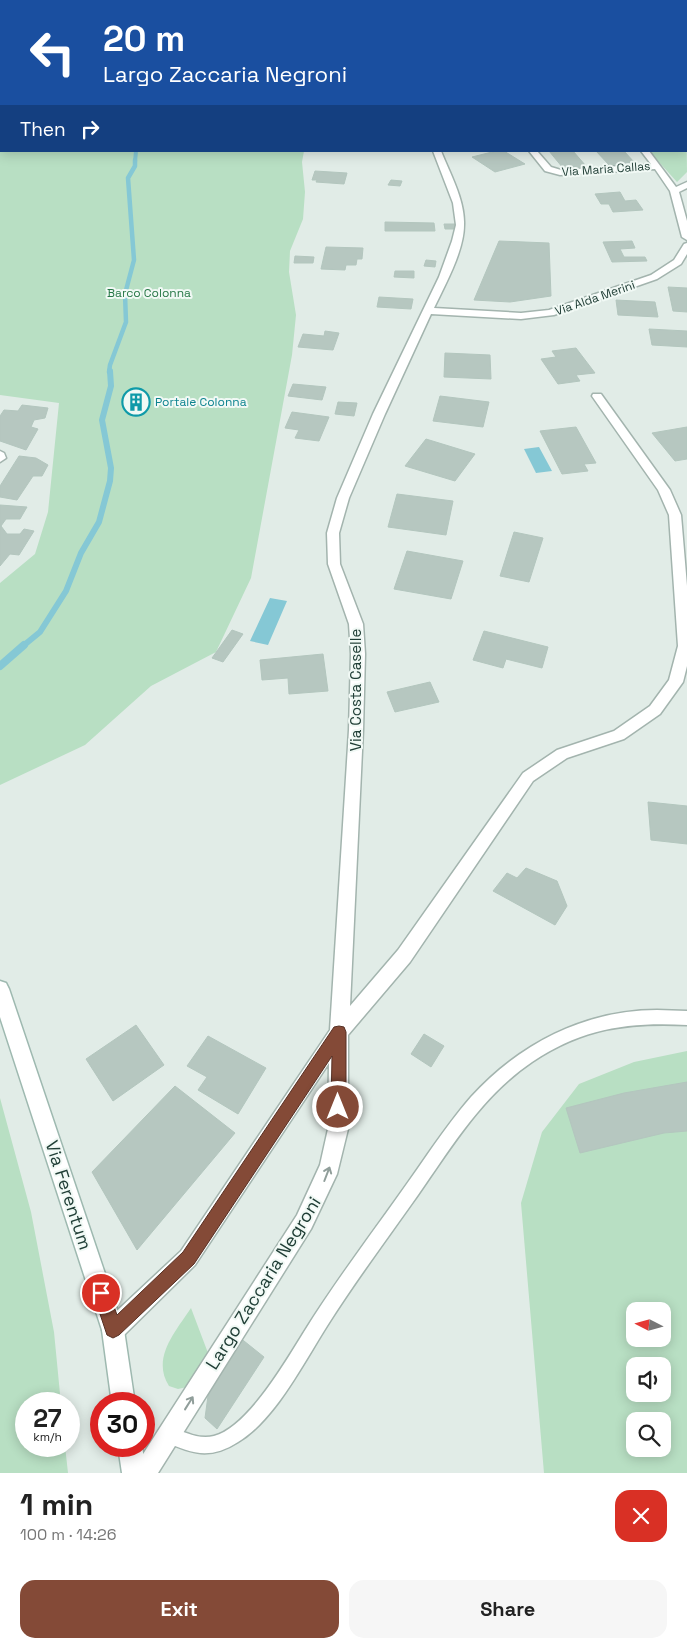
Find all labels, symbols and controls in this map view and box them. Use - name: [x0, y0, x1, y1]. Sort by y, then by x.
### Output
- text: 20 m: [103, 17, 185, 61]
- icon: left: [20, 20, 85, 85]
- text: Largo Zaccaria Negroni: [103, 60, 347, 88]
- icon: right: [76, 115, 104, 143]
- text: Then: [20, 117, 66, 142]
- street label: Via Maria Callas: [561, 158, 651, 180]
- street label: Via Alda Merini: [553, 277, 637, 319]
- park label: Barco Colonna: [107, 285, 191, 301]
- building icon: Portale Colonna: [121, 387, 151, 417]
- place label: Portale Colonna: [155, 394, 247, 410]
- street label: Via Costa Caselle: [346, 629, 365, 751]
- position arrow: [311, 1080, 363, 1132]
- street label: Via Ferentum: [41, 1137, 97, 1253]
- one-way arrow: [323, 1167, 332, 1182]
- street label: Largo Zaccaria Negroni: [200, 1192, 326, 1374]
- pin: [80, 1272, 122, 1314]
- icon: arrive: [87, 1279, 115, 1307]
- north arrow: [626, 1302, 671, 1348]
- map controls: [626, 1302, 671, 1457]
- button: sound: [626, 1357, 671, 1402]
- speed limit sign: 30: [90, 1392, 155, 1457]
- one-way arrow: [185, 1396, 195, 1410]
- text: 27: [33, 1402, 62, 1434]
- button: search: [626, 1412, 671, 1457]
- text: km/h: [33, 1429, 62, 1445]
- text: 1 min: [20, 1485, 93, 1524]
- button: close: [615, 1490, 667, 1542]
- text: 100 m · 14:26: [20, 1524, 116, 1545]
- button: Exit: [20, 1580, 339, 1638]
- button: Share: [349, 1580, 667, 1638]

